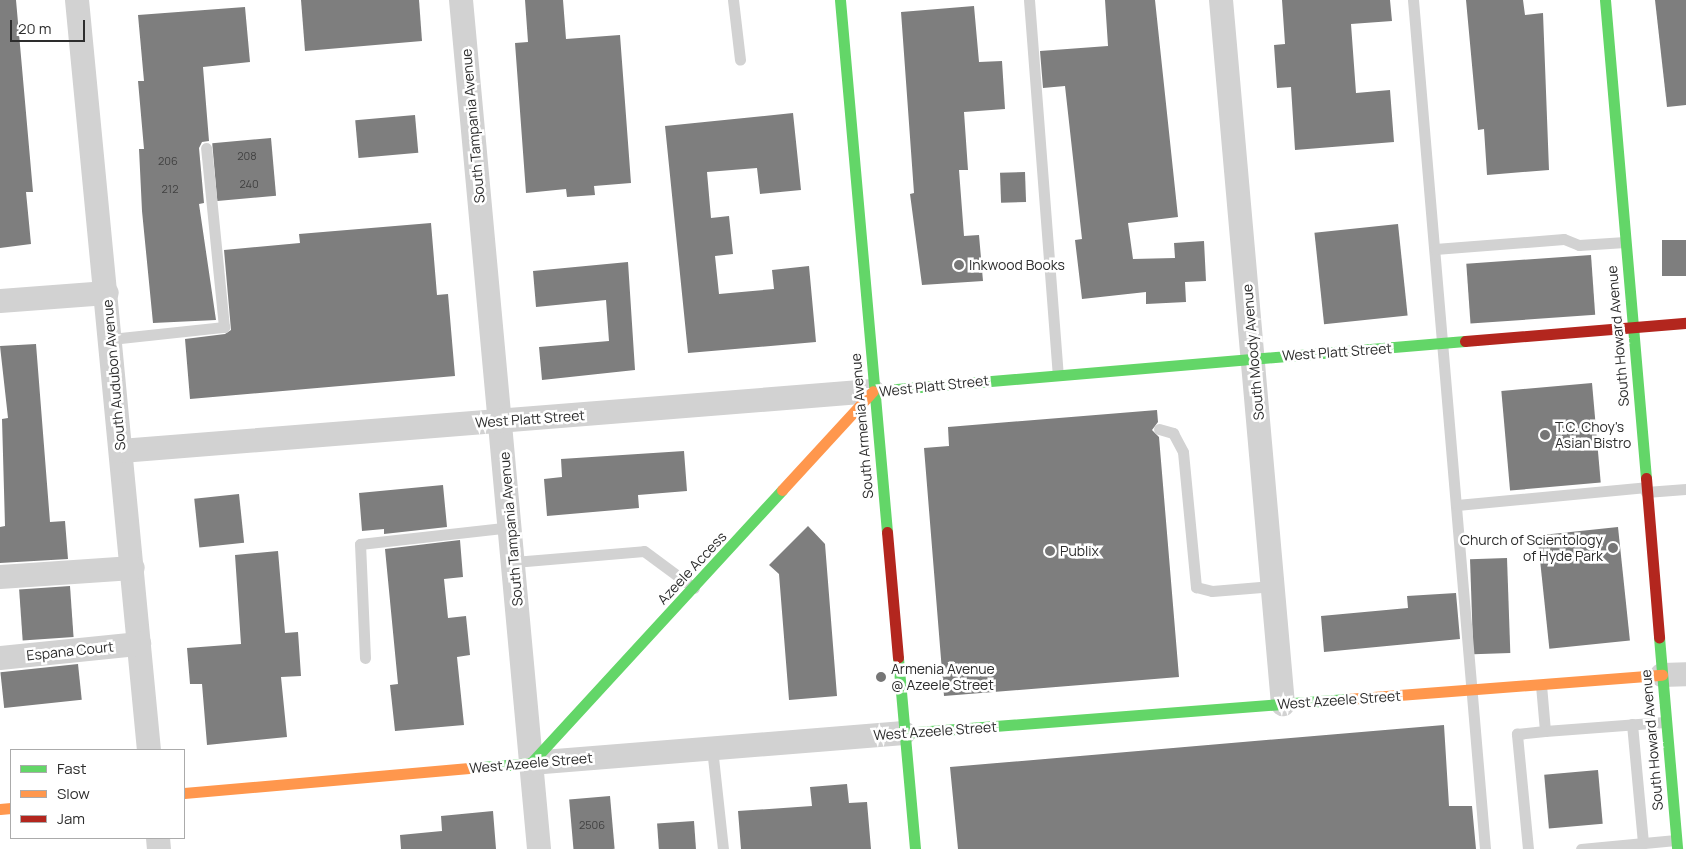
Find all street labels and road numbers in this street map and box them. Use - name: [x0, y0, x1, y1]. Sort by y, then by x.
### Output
- street label: South Tampania Avenue: [458, 48, 488, 204]
- street label: South Howard Avenue: [1603, 265, 1633, 407]
- street label: South Moody Avenue: [1239, 283, 1267, 421]
- street label: South Audubon Avenue: [99, 299, 129, 451]
- street label: West Platt Street: [1282, 340, 1392, 364]
- street label: South Armenia Avenue: [847, 353, 877, 499]
- street label: West Platt Street: [878, 372, 990, 400]
- street label: West Platt Street: [475, 407, 585, 431]
- street label: South Tampania Avenue: [496, 451, 526, 607]
- street label: Azeele Access: [654, 528, 730, 608]
- street label: Espana Court: [26, 638, 114, 664]
- street label: South Howard Avenue: [1637, 669, 1667, 811]
- street label: West Azeele Street: [1277, 687, 1401, 713]
- street label: West Azeele Street: [873, 718, 997, 744]
- street label: West Azeele Street: [469, 749, 593, 777]

